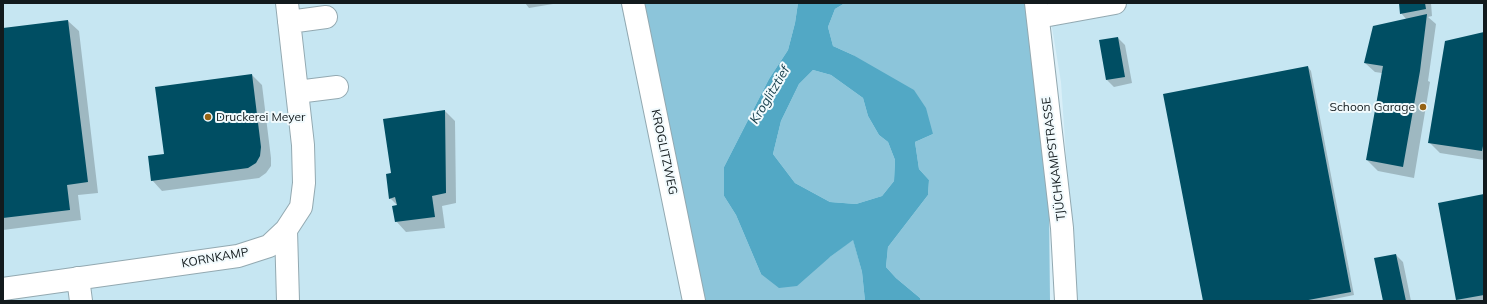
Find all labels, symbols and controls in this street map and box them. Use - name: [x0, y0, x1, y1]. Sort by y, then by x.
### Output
- water label: Kroglitztief: [747, 63, 793, 127]
- street label: TJÜCHKAMPSTRASSE: [1039, 96, 1069, 222]
- place label: Schoon Garage: [1329, 100, 1415, 114]
- marker: Schoon Garage: [1418, 102, 1428, 112]
- street label: KROGLITZWEG: [648, 108, 680, 196]
- place label: Druckerei Meyer: [216, 110, 305, 124]
- marker: Druckerei Meyer: [203, 112, 213, 122]
- street label: KORNKAMP: [180, 245, 250, 271]

